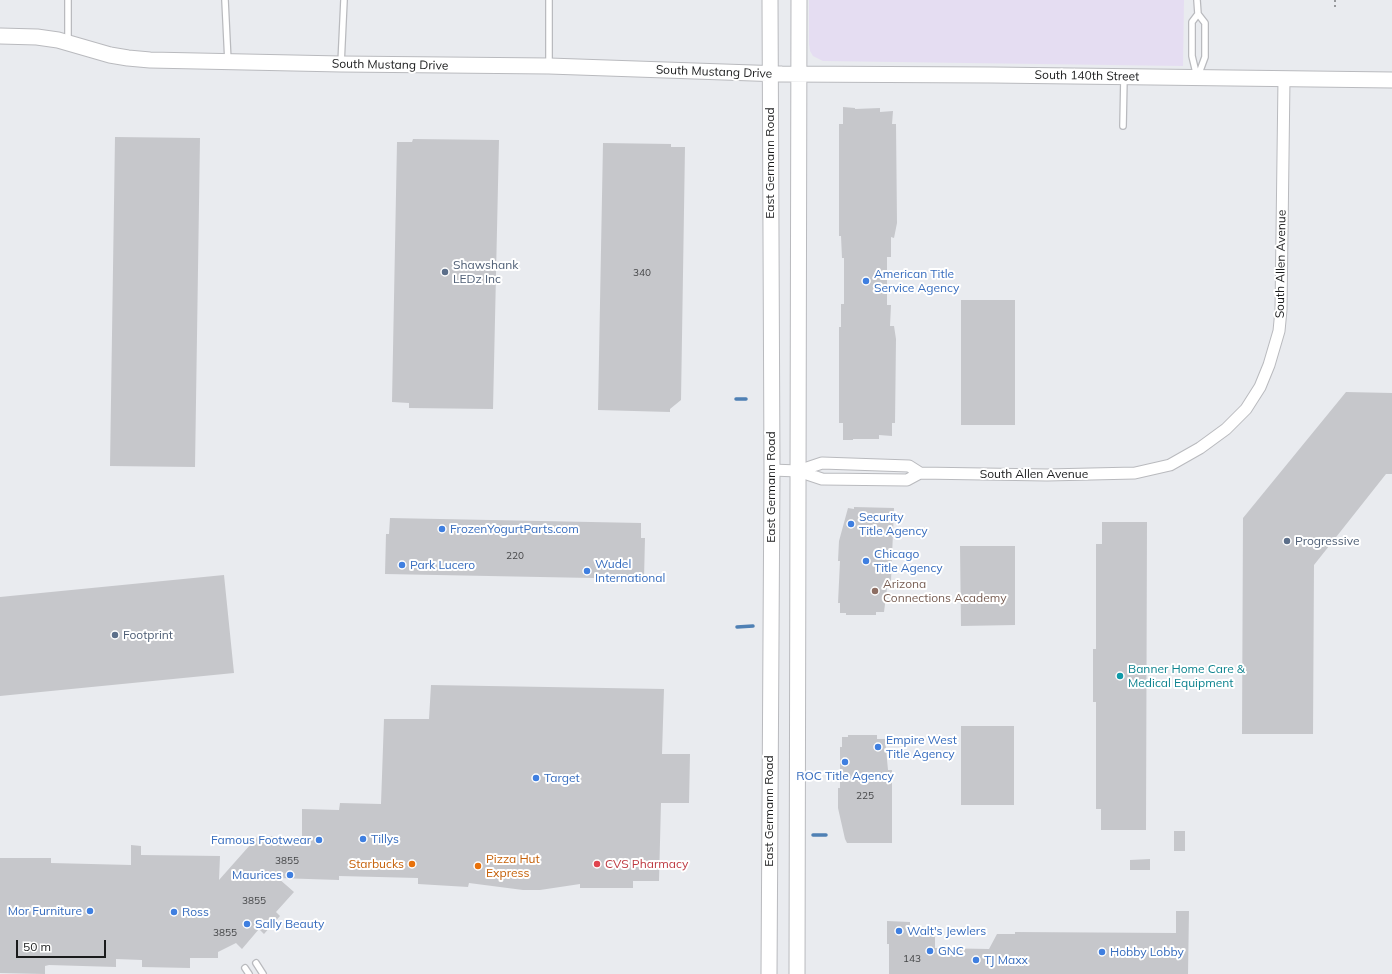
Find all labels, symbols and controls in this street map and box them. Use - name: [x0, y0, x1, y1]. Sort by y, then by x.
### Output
- street label: South Mustang Drive: [332, 57, 448, 73]
- street label: South Mustang Drive: [656, 63, 772, 81]
- street label: South 140th Street: [1035, 68, 1139, 84]
- street label: East Germann Road: [763, 107, 777, 219]
- street label: South Allen Avenue: [1273, 210, 1289, 318]
- place label: Shawshank LEDz Inc: [453, 258, 518, 286]
- marker: Shawshank LEDz Inc: [440, 267, 450, 277]
- house number: 340: [633, 267, 651, 279]
- place label: American Title Service Agency: [874, 267, 959, 295]
- marker: American Title Service Agency: [861, 276, 871, 286]
- street label: East Germann Road: [764, 431, 778, 543]
- street label: South Allen Avenue: [980, 467, 1088, 481]
- place label: Security Title Agency: [859, 510, 928, 538]
- marker: Security Title Agency: [846, 519, 856, 529]
- place label: FrozenYogurtParts.com: [450, 522, 579, 536]
- marker: FrozenYogurtParts.com: [437, 524, 447, 534]
- place label: Progressive: [1295, 534, 1359, 548]
- marker: Progressive: [1282, 536, 1292, 546]
- place label: Chicago Title Agency: [874, 547, 943, 575]
- house number: 220: [506, 550, 524, 562]
- marker: Chicago Title Agency: [861, 556, 871, 566]
- place label: Wudel International: [595, 557, 665, 585]
- place label: Park Lucero: [410, 558, 475, 572]
- marker: Park Lucero: [397, 560, 407, 570]
- marker: Wudel International: [582, 566, 592, 576]
- place label: Arizona Connections Academy: [883, 577, 1007, 605]
- marker: Arizona Connections Academy: [870, 586, 880, 596]
- place label: Footprint: [123, 628, 173, 642]
- marker: Footprint: [110, 630, 120, 640]
- place label: Banner Home Care & Medical Equipment: [1128, 662, 1245, 690]
- marker: Banner Home Care & Medical Equipment: [1115, 671, 1125, 681]
- place label: Empire West Title Agency: [886, 733, 957, 761]
- marker: Empire West Title Agency: [873, 742, 883, 752]
- street label: East Germann Road: [762, 755, 776, 867]
- marker: ROC Title Agency: [840, 757, 850, 767]
- place label: ROC Title Agency: [796, 769, 894, 783]
- place label: Target: [544, 771, 580, 785]
- marker: Target: [531, 773, 541, 783]
- house number: 225: [856, 790, 874, 802]
- place label: Tillys: [371, 832, 399, 846]
- place label: Famous Footwear: [211, 833, 311, 847]
- marker: Tillys: [358, 834, 368, 844]
- marker: Famous Footwear: [314, 835, 324, 845]
- place label: Pizza Hut Express: [486, 852, 540, 880]
- house number: 3855: [275, 855, 299, 867]
- place label: Starbucks: [349, 857, 404, 871]
- place label: CVS Pharmacy: [605, 857, 688, 871]
- marker: Starbucks: [407, 859, 417, 869]
- marker: CVS Pharmacy: [592, 859, 602, 869]
- marker: Pizza Hut Express: [473, 861, 483, 871]
- place label: Maurices: [232, 868, 282, 882]
- marker: Maurices: [285, 870, 295, 880]
- house number: 3855: [242, 895, 266, 907]
- place label: Mor Furniture: [8, 904, 82, 918]
- place label: Ross: [182, 905, 209, 919]
- marker: Mor Furniture: [85, 906, 95, 916]
- marker: Ross: [169, 907, 179, 917]
- place label: Sally Beauty: [255, 917, 324, 931]
- marker: Sally Beauty: [242, 919, 252, 929]
- place label: Walt's Jewlers: [907, 924, 986, 938]
- marker: Walt's Jewlers: [894, 926, 904, 936]
- house number: 3855: [213, 927, 237, 939]
- scale bar: [18, 932, 108, 958]
- text: 50 m: [23, 939, 51, 954]
- place label: GNC: [938, 944, 964, 958]
- place label: Hobby Lobby: [1110, 945, 1184, 959]
- marker: GNC: [925, 946, 935, 956]
- marker: Hobby Lobby: [1097, 947, 1107, 957]
- house number: 143: [903, 953, 921, 965]
- place label: TJ Maxx: [984, 953, 1028, 967]
- marker: TJ Maxx: [971, 955, 981, 965]

